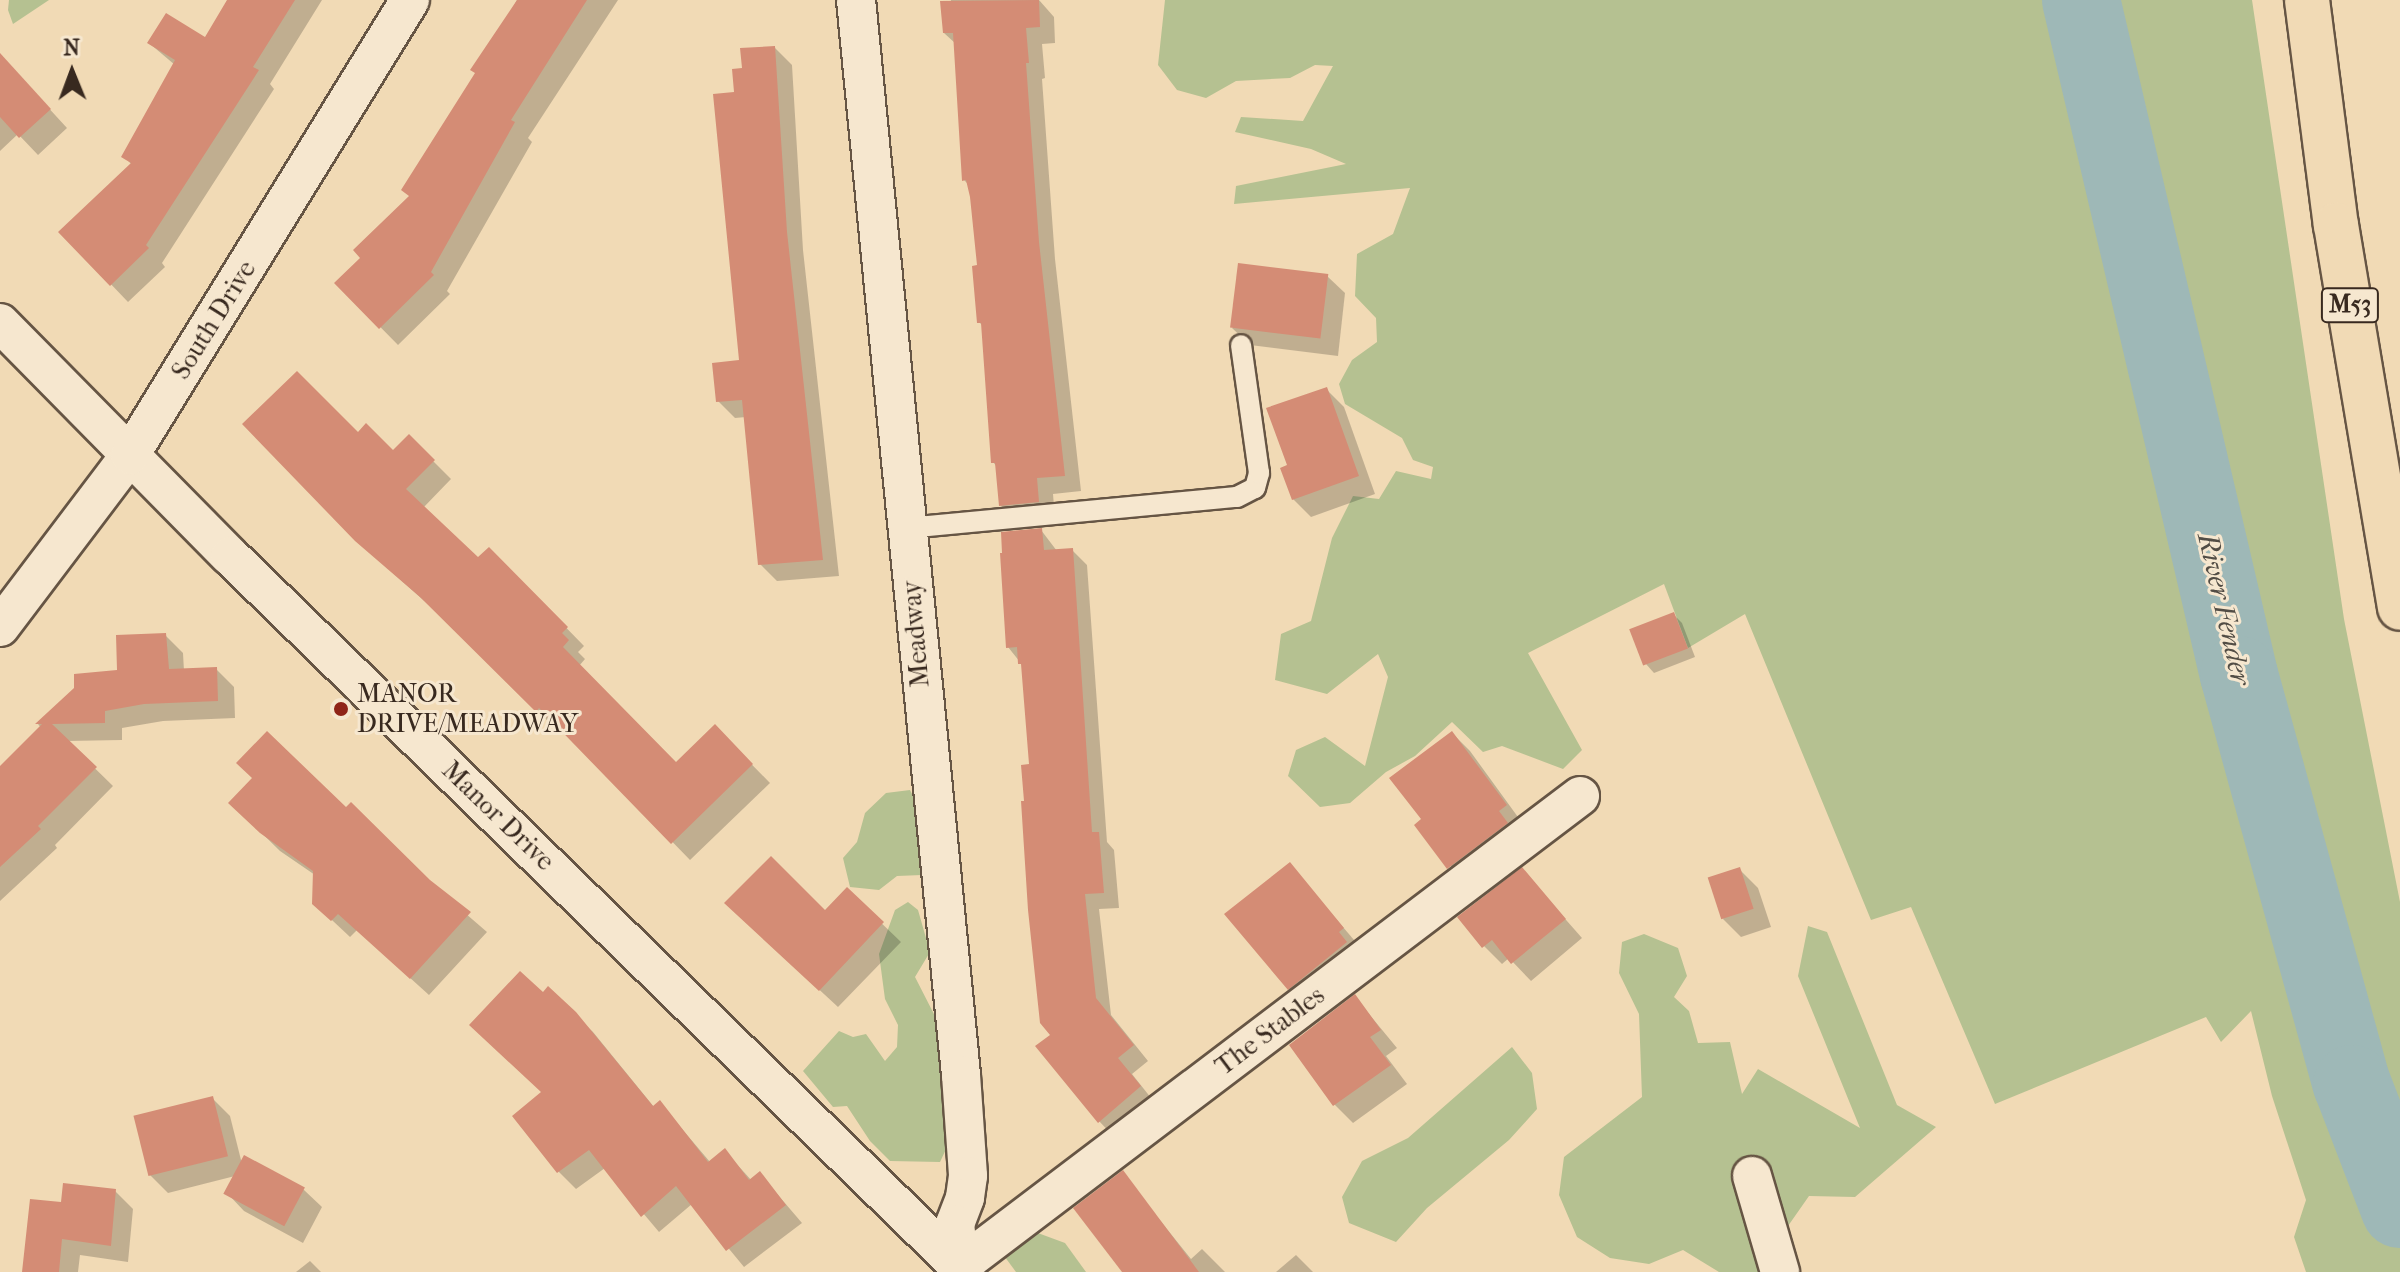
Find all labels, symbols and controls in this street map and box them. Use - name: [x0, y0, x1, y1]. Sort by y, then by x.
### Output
- north arrow: [32, 32, 112, 112]
- text: N: [63, 35, 80, 61]
- street label: South Drive: [165, 255, 263, 385]
- road number: M53: [2320, 285, 2380, 325]
- water label: River Fender: [2190, 530, 2258, 688]
- street label: Meadway: [896, 579, 936, 689]
- place label: MANOR DRIVE/MEADWAY: [357, 678, 578, 740]
- marker: MANOR DRIVE/MEADWAY: [332, 700, 350, 718]
- street label: Manor Drive: [435, 755, 561, 877]
- street label: The Stables: [1209, 980, 1331, 1082]

